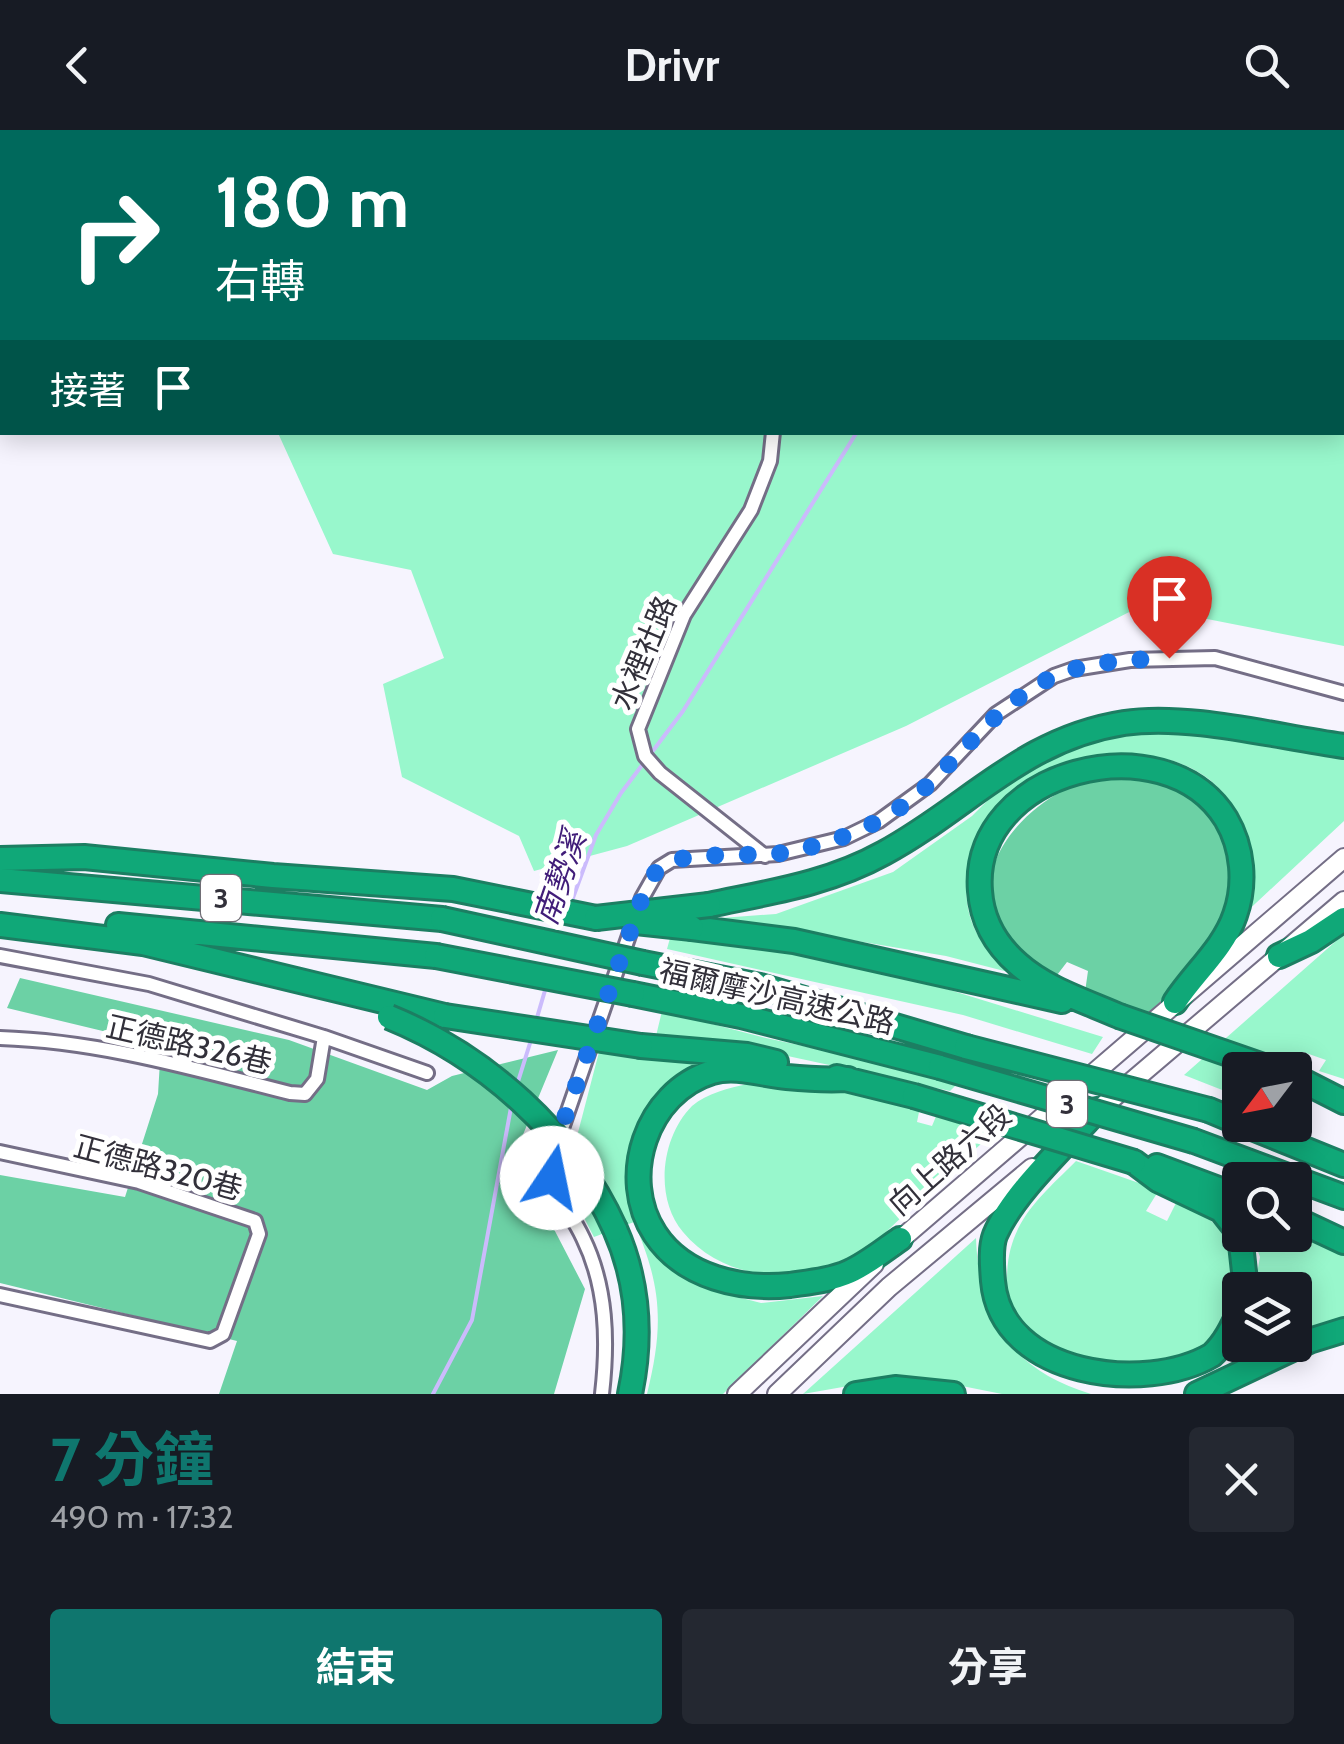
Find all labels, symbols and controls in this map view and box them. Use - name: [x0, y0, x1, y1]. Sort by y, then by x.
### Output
- icon: back: [50, 38, 105, 93]
- text: Drivr: [625, 38, 719, 92]
- icon: search: [1239, 38, 1294, 93]
- text: 180 m: [215, 159, 409, 245]
- icon: right: [50, 170, 180, 300]
- text: 右轉: [215, 254, 305, 308]
- icon: arrive: [146, 360, 201, 415]
- text: 接著: [50, 367, 126, 414]
- pin: [1127, 556, 1212, 659]
- icon: arrive: [1142, 571, 1197, 626]
- street label: 水裡社路: [603, 590, 684, 715]
- water label: 南勢溪: [525, 822, 595, 930]
- road number: 3: [201, 875, 241, 921]
- street label: 福爾摩沙高速公路: [656, 951, 898, 1042]
- street label: 正德路326巷: [103, 1007, 276, 1082]
- north arrow: [1222, 1052, 1312, 1142]
- map controls: [1222, 1052, 1312, 1362]
- road number: 3: [1047, 1081, 1087, 1127]
- street label: 向上路六段: [881, 1096, 1018, 1223]
- position arrow: [500, 1126, 604, 1230]
- street label: 正德路320巷: [70, 1127, 246, 1208]
- button: search: [1222, 1162, 1312, 1252]
- button: layers: [1222, 1272, 1312, 1362]
- text: 7 分鐘: [50, 1423, 214, 1496]
- button: close: [1189, 1427, 1294, 1532]
- text: 490 m · 17:32: [50, 1497, 234, 1536]
- button: 結束: [50, 1609, 662, 1724]
- button: 分享: [682, 1609, 1294, 1724]

